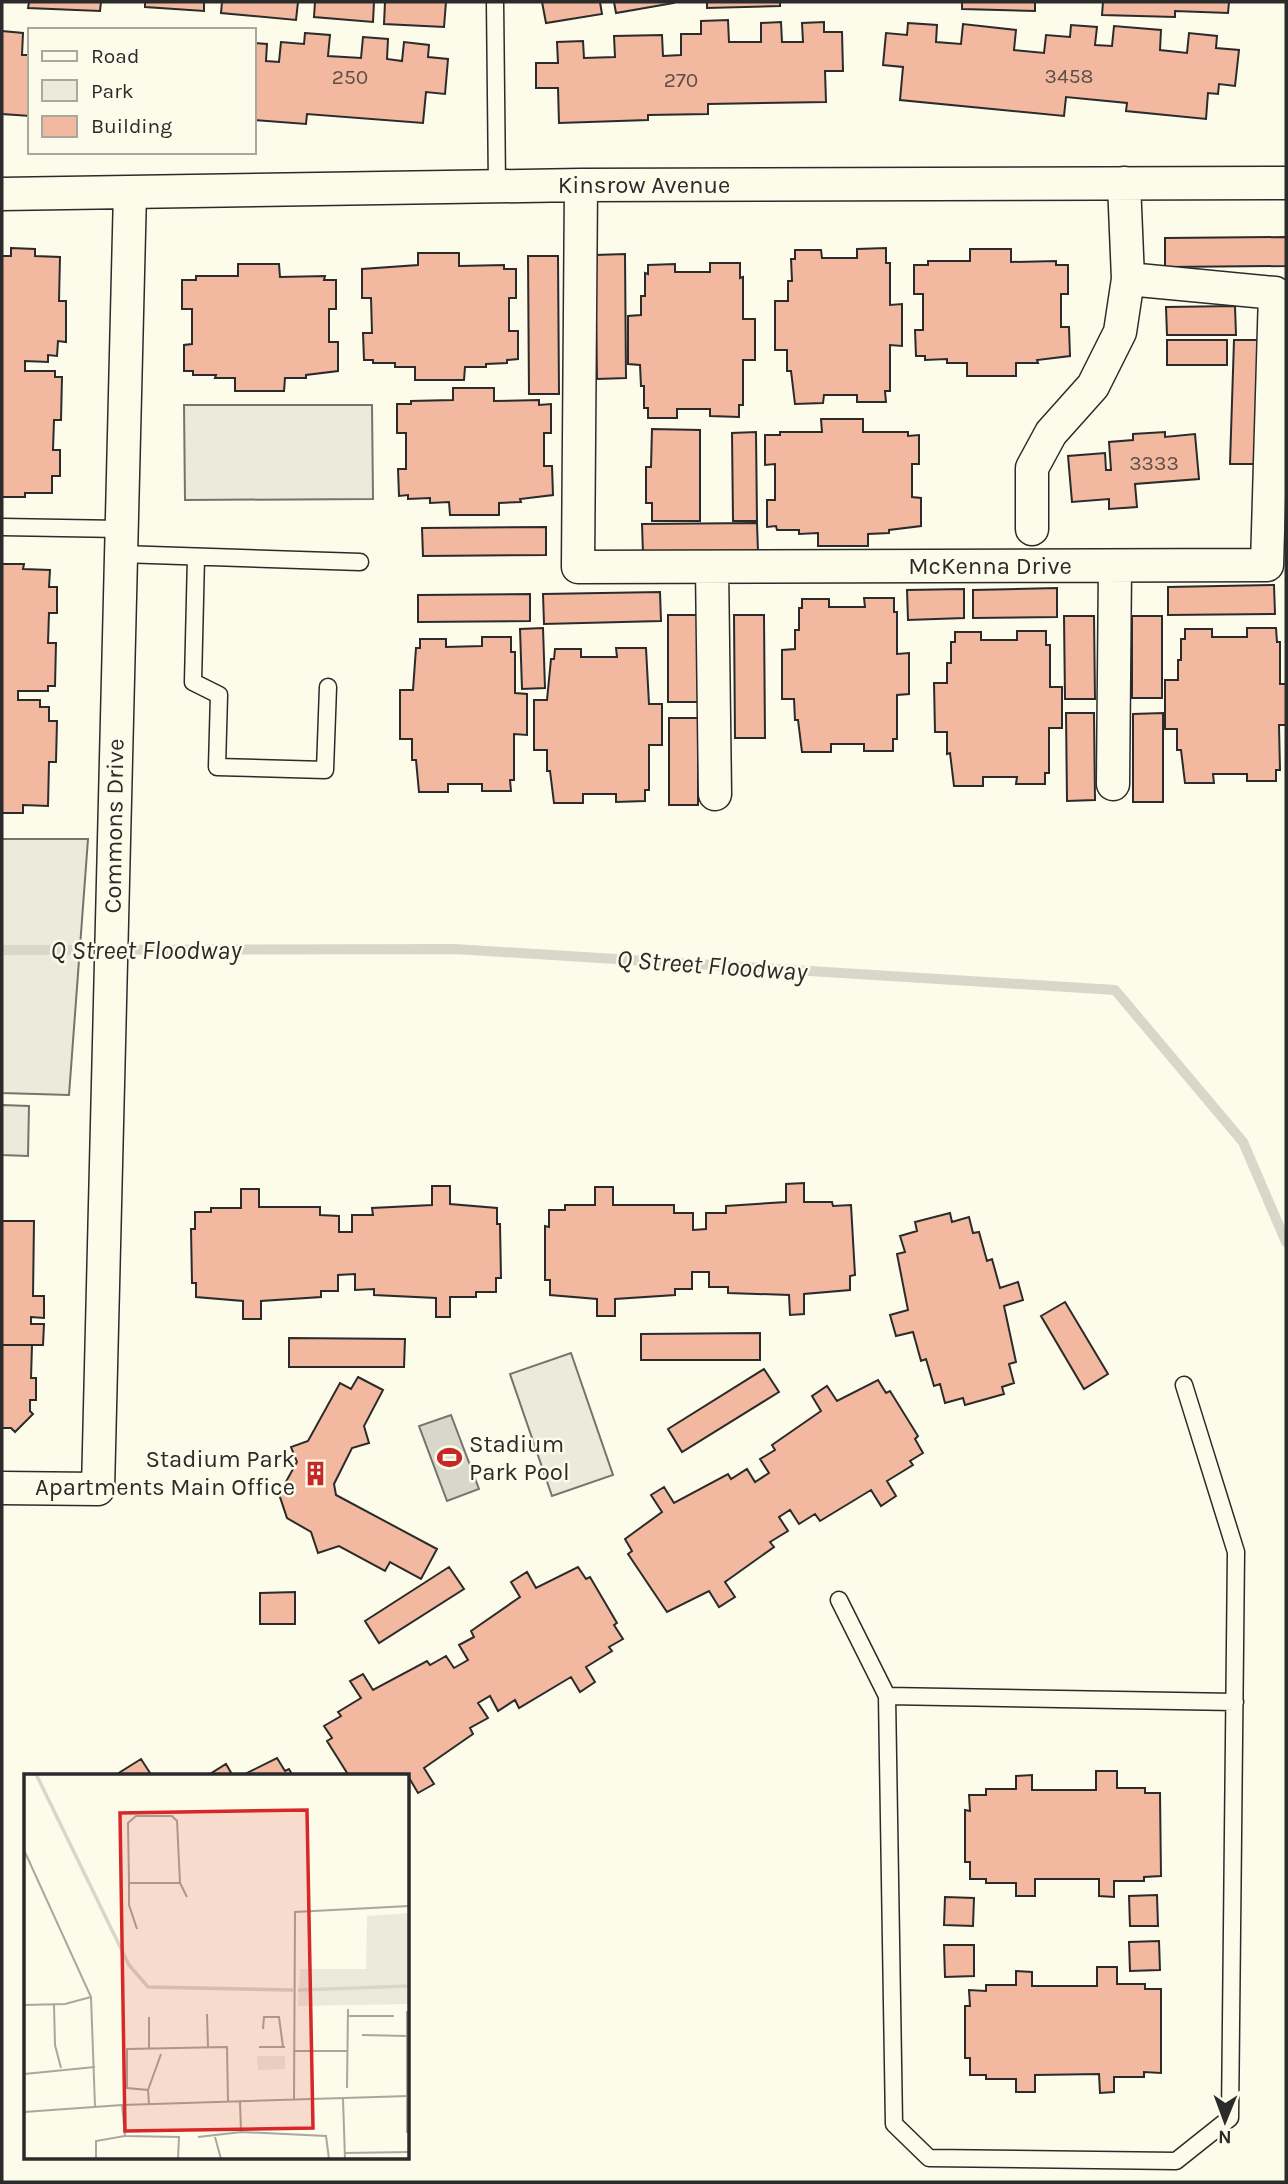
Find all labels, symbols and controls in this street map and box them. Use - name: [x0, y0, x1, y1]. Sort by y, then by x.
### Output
- legend: [28, 28, 256, 154]
- text: Road: [91, 44, 139, 68]
- house number: 3458: [1045, 64, 1093, 88]
- house number: 250: [332, 65, 368, 89]
- house number: 270: [664, 68, 698, 92]
- text: Park: [91, 79, 134, 103]
- text: Building: [91, 114, 172, 138]
- street label: Kinsrow Avenue: [558, 171, 730, 199]
- house number: 3333: [1129, 451, 1179, 475]
- street label: McKenna Drive: [908, 552, 1072, 580]
- street label: Commons Drive: [98, 738, 130, 914]
- water label: Q Street Floodway: [51, 935, 242, 966]
- water label: Q Street Floodway: [616, 943, 809, 988]
- place label: Stadium Park Pool: [469, 1430, 570, 1486]
- sports icon: Stadium Park Pool: [435, 1444, 463, 1472]
- place label: Stadium Park Apartments Main Office: [35, 1445, 295, 1501]
- building icon: Stadium Park Apartments Main Office: [301, 1459, 329, 1487]
- inset map: [24, 1774, 410, 2160]
- north arrow: [1190, 2086, 1260, 2156]
- text: N: [1218, 2126, 1232, 2148]

